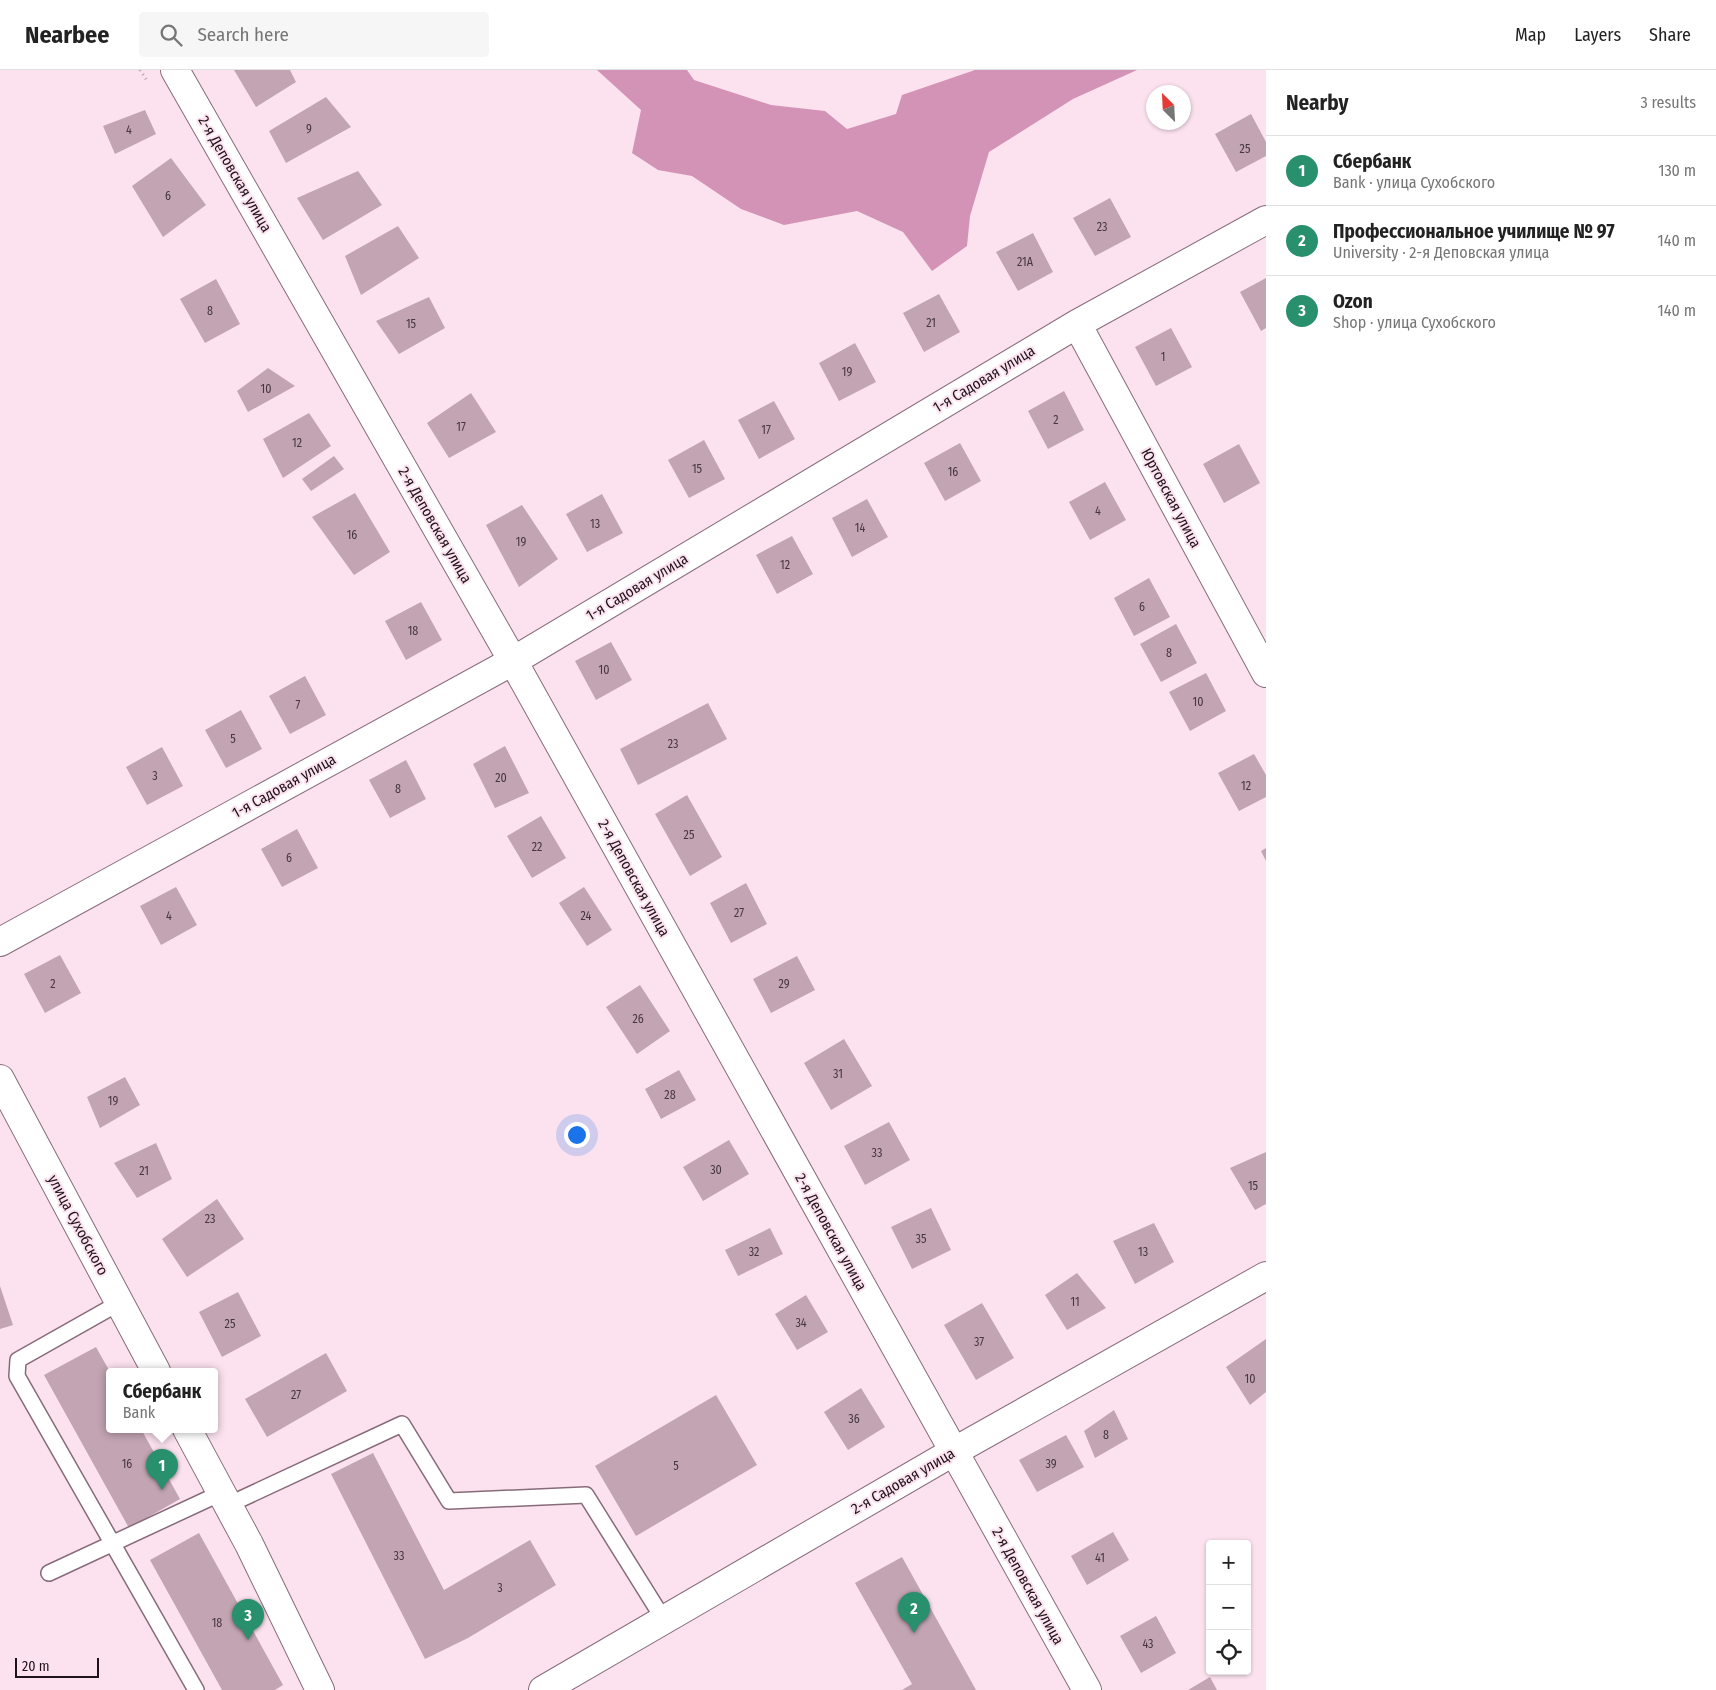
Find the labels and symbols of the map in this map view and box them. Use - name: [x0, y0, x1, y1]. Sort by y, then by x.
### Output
- north arrow: [1146, 85, 1191, 130]
- street label: 2-я Деповская улица: [194, 113, 276, 235]
- house number: 9: [306, 122, 312, 136]
- house number: 4: [126, 123, 132, 137]
- house number: 25: [1240, 142, 1251, 156]
- house number: 6: [165, 189, 171, 203]
- house number: 23: [1097, 220, 1107, 234]
- house number: 21А: [1017, 255, 1034, 269]
- house number: 8: [207, 304, 213, 318]
- house number: 21: [926, 316, 936, 330]
- house number: 15: [406, 317, 417, 331]
- street label: 1-я Садовая улица: [930, 341, 1038, 417]
- house number: 1: [1161, 350, 1165, 364]
- house number: 19: [842, 365, 852, 379]
- house number: 10: [261, 382, 271, 396]
- house number: 2: [1053, 413, 1059, 427]
- house number: 17: [456, 420, 466, 434]
- house number: 17: [761, 423, 771, 437]
- house number: 12: [292, 436, 302, 450]
- street label: Юртовская улица: [1137, 445, 1205, 551]
- house number: 15: [692, 462, 703, 476]
- street label: 2-я Деповская улица: [394, 464, 476, 586]
- house number: 16: [948, 465, 958, 479]
- house number: 4: [1095, 504, 1101, 518]
- house number: 13: [590, 517, 600, 531]
- house number: 14: [855, 521, 865, 535]
- house number: 16: [347, 528, 357, 542]
- house number: 19: [516, 535, 526, 549]
- street label: 1-я Садовая улица: [583, 549, 691, 625]
- house number: 12: [780, 558, 790, 572]
- house number: 6: [1139, 600, 1145, 614]
- house number: 18: [408, 624, 418, 638]
- house number: 8: [1166, 646, 1172, 660]
- house number: 10: [599, 663, 609, 677]
- house number: 10: [1193, 695, 1203, 709]
- house number: 7: [296, 698, 301, 712]
- house number: 5: [230, 732, 236, 746]
- house number: 23: [668, 737, 678, 751]
- street label: 1-я Садовая улица: [229, 750, 339, 822]
- house number: 3: [152, 769, 158, 783]
- house number: 20: [495, 771, 507, 785]
- house number: 12: [1241, 779, 1251, 793]
- house number: 8: [395, 782, 401, 796]
- street label: 2-я Деповская улица: [594, 816, 674, 940]
- house number: 25: [684, 828, 695, 842]
- house number: 22: [532, 840, 542, 854]
- house number: 6: [286, 851, 292, 865]
- house number: 27: [734, 906, 744, 920]
- house number: 4: [166, 909, 172, 923]
- house number: 24: [581, 909, 592, 923]
- house number: 2: [50, 977, 56, 991]
- house number: 29: [778, 977, 790, 991]
- house number: 26: [632, 1012, 644, 1026]
- house number: 31: [833, 1067, 843, 1081]
- house number: 28: [664, 1088, 676, 1102]
- house number: 19: [108, 1094, 118, 1108]
- your location: [564, 1122, 590, 1148]
- house number: 33: [872, 1146, 882, 1160]
- house number: 30: [710, 1163, 722, 1177]
- house number: 21: [139, 1164, 149, 1178]
- street label: 2-я Деповская улица: [791, 1170, 871, 1294]
- street label: улица Сухобского: [44, 1172, 112, 1278]
- house number: 15: [1248, 1179, 1259, 1193]
- house number: 23: [205, 1212, 215, 1226]
- house number: 35: [916, 1232, 927, 1246]
- house number: 32: [749, 1245, 759, 1259]
- house number: 13: [1138, 1245, 1148, 1259]
- house number: 11: [1070, 1295, 1080, 1309]
- house number: 34: [795, 1316, 807, 1330]
- house number: 25: [225, 1317, 236, 1331]
- house number: 37: [974, 1335, 984, 1349]
- house number: 10: [1245, 1372, 1255, 1386]
- house number: 27: [291, 1388, 301, 1402]
- house number: 36: [848, 1412, 860, 1426]
- house number: 8: [1103, 1428, 1109, 1442]
- street label: 2-я Садовая улица: [848, 1444, 958, 1518]
- pin: 1: [146, 1449, 178, 1490]
- house number: 16: [122, 1457, 132, 1471]
- house number: 39: [1045, 1457, 1057, 1471]
- house number: 5: [673, 1459, 679, 1473]
- street label: 2-я Деповская улица: [988, 1524, 1068, 1648]
- house number: 33: [394, 1549, 404, 1563]
- house number: 41: [1095, 1551, 1105, 1565]
- house number: 3: [497, 1581, 503, 1595]
- pin: 2: [898, 1592, 930, 1633]
- pin: 3: [232, 1599, 264, 1640]
- house number: 18: [212, 1616, 222, 1630]
- house number: 43: [1142, 1637, 1154, 1651]
- scale bar: [15, 1655, 99, 1678]

